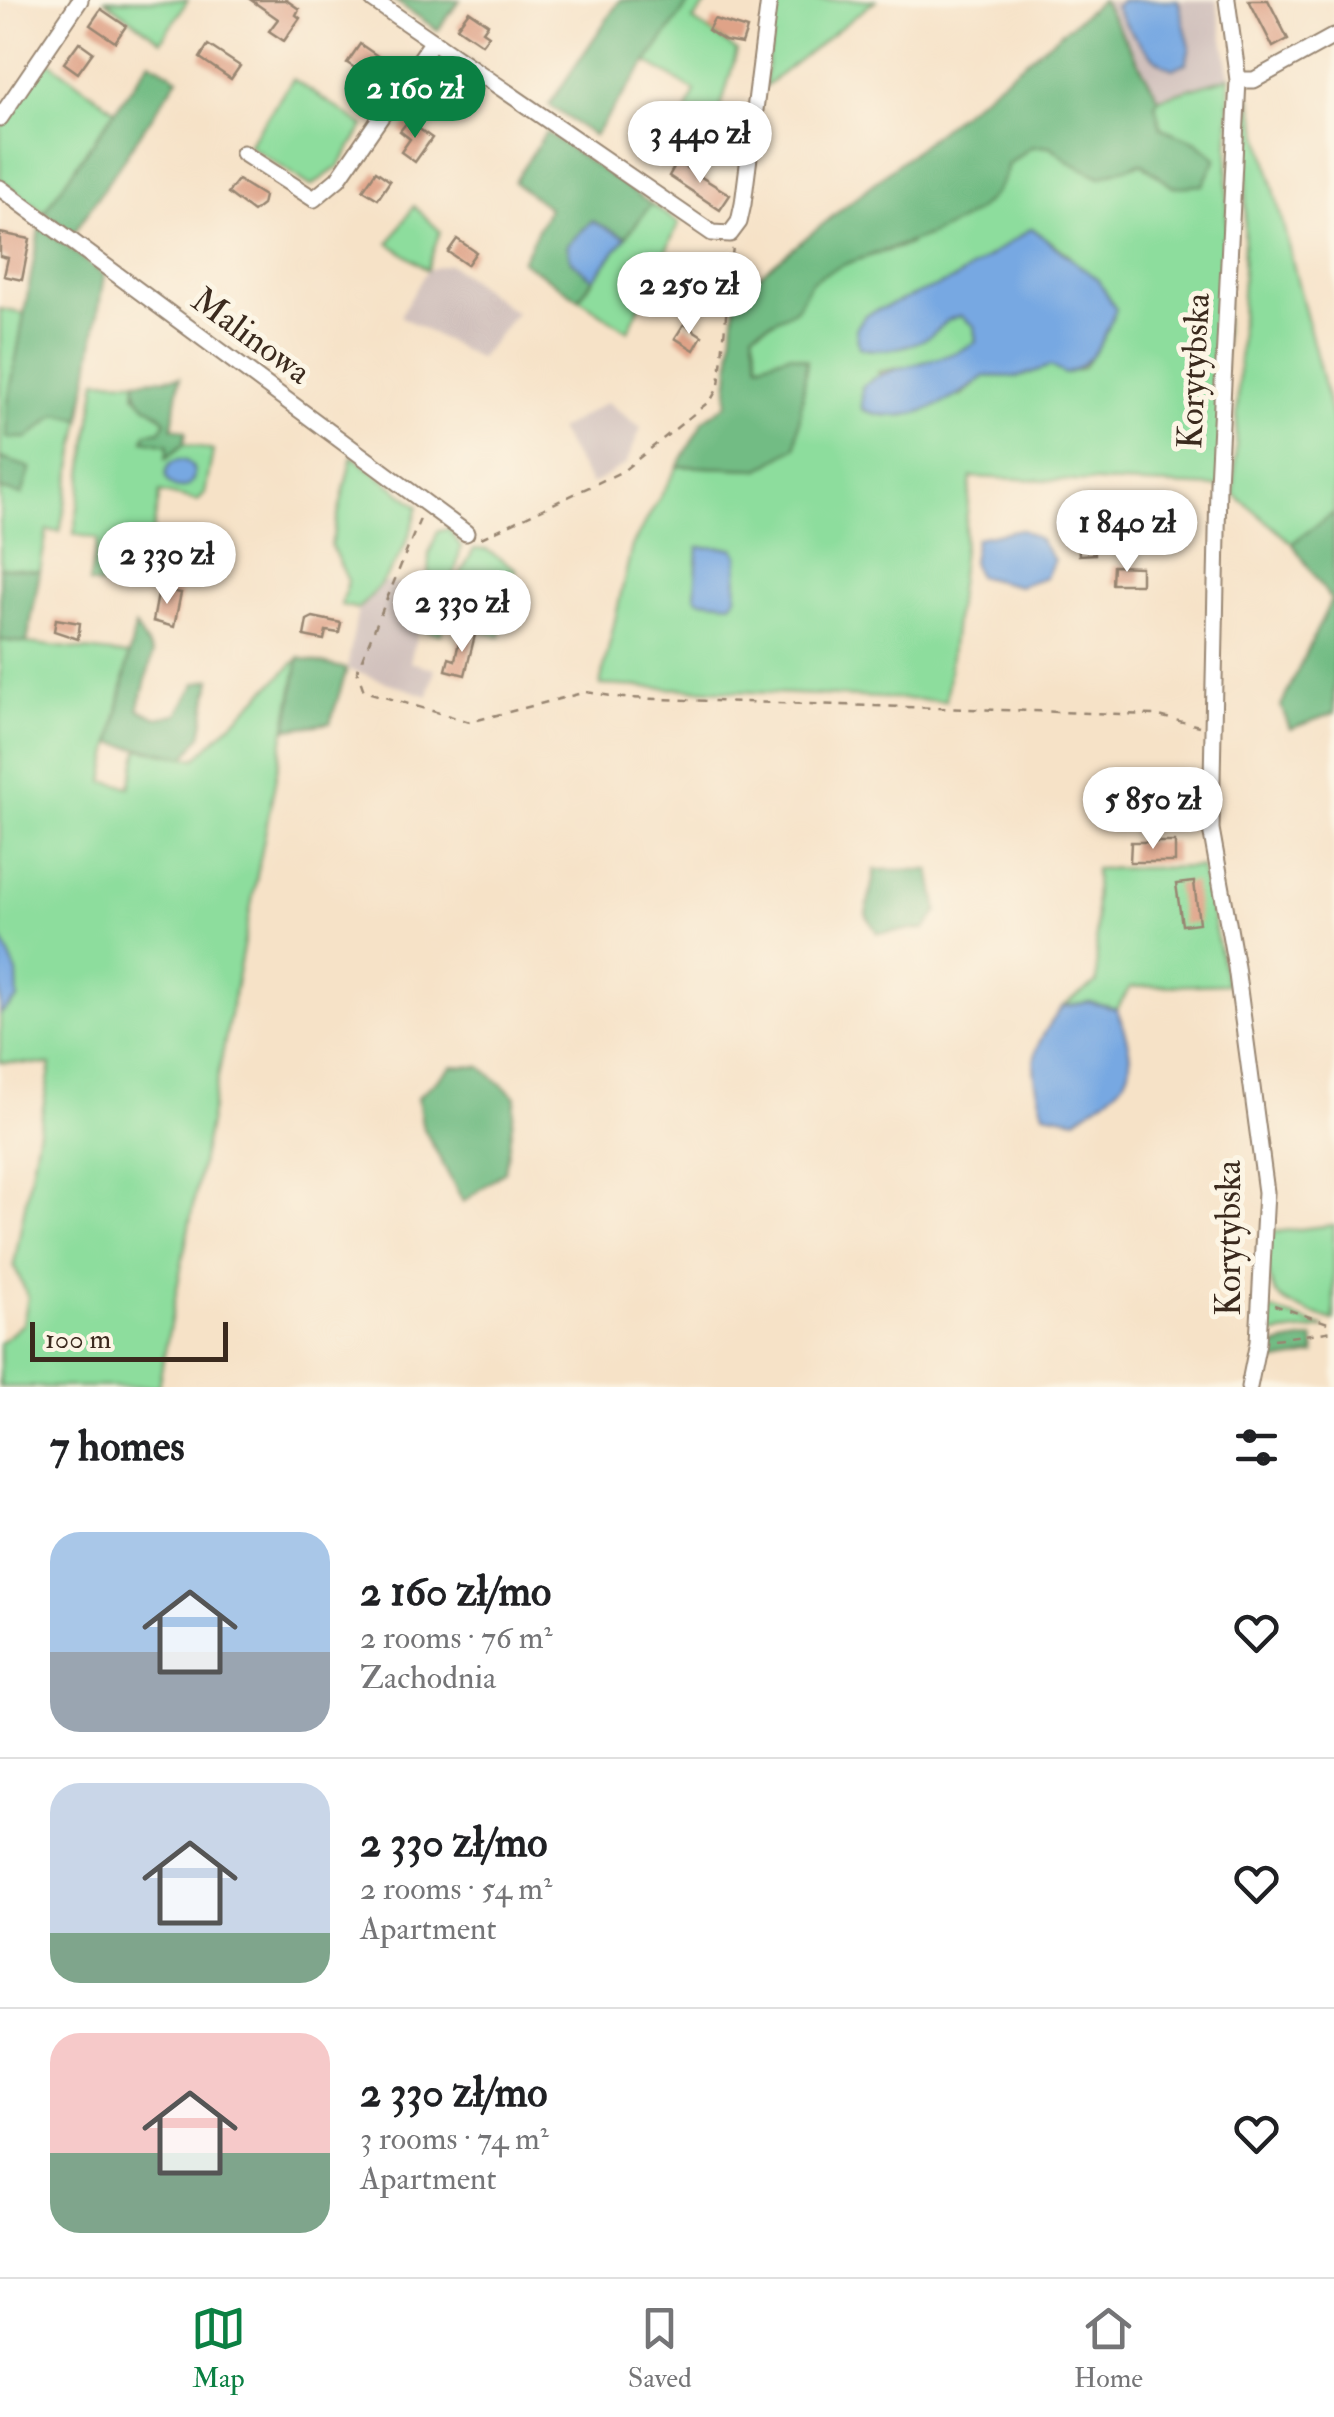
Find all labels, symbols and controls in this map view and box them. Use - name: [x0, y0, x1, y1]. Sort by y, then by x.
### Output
- pin: 2 160 zł: [312, 56, 518, 141]
- text: 2 160 zł: [366, 68, 464, 108]
- pin: 3 440 zł: [597, 101, 803, 186]
- text: 3 440 zł: [650, 113, 750, 153]
- pin: 2 250 zł: [586, 252, 792, 337]
- text: 2 250 zł: [639, 264, 739, 304]
- street label: Malinowa: [183, 278, 320, 394]
- street label: Korytybska: [1168, 291, 1220, 450]
- pin: 1 840 zł: [1024, 490, 1230, 575]
- text: 1 840 zł: [1078, 502, 1176, 542]
- pin: 2 330 zł: [64, 522, 270, 607]
- text: 2 330 zł: [120, 534, 214, 574]
- pin: 2 330 zł: [359, 570, 565, 655]
- text: 2 330 zł: [415, 582, 509, 622]
- pin: 5 850 zł: [1050, 767, 1256, 852]
- text: 5 850 zł: [1105, 779, 1201, 819]
- street label: Korytybska: [1207, 1159, 1251, 1316]
- scale bar: [30, 1317, 228, 1362]
- text: 100 m: [45, 1322, 111, 1357]
- icon: filters: [1229, 1420, 1284, 1475]
- text: 7 homes: [50, 1421, 185, 1473]
- text: 2 160 zł/mo: [360, 1566, 551, 1618]
- icon: home: [130, 1572, 250, 1692]
- icon: heart: [1229, 1605, 1284, 1660]
- text: 2 rooms · 76 m²: [360, 1618, 553, 1658]
- text: Zachodnia: [360, 1658, 496, 1698]
- text: 2 330 zł/mo: [360, 1817, 547, 1869]
- icon: home: [130, 1823, 250, 1943]
- icon: heart: [1229, 1856, 1284, 1911]
- text: 2 rooms · 54 m²: [360, 1869, 552, 1909]
- text: Apartment: [360, 1909, 497, 1949]
- text: 2 330 zł/mo: [360, 2067, 547, 2119]
- icon: home: [130, 2073, 250, 2193]
- icon: heart: [1229, 2106, 1284, 2161]
- text: 3 rooms · 74 m²: [360, 2119, 549, 2159]
- text: Apartment: [360, 2159, 497, 2199]
- tab: Map: [191, 2301, 246, 2396]
- tab: Saved: [628, 2301, 692, 2396]
- tab: Home: [1074, 2301, 1143, 2396]

